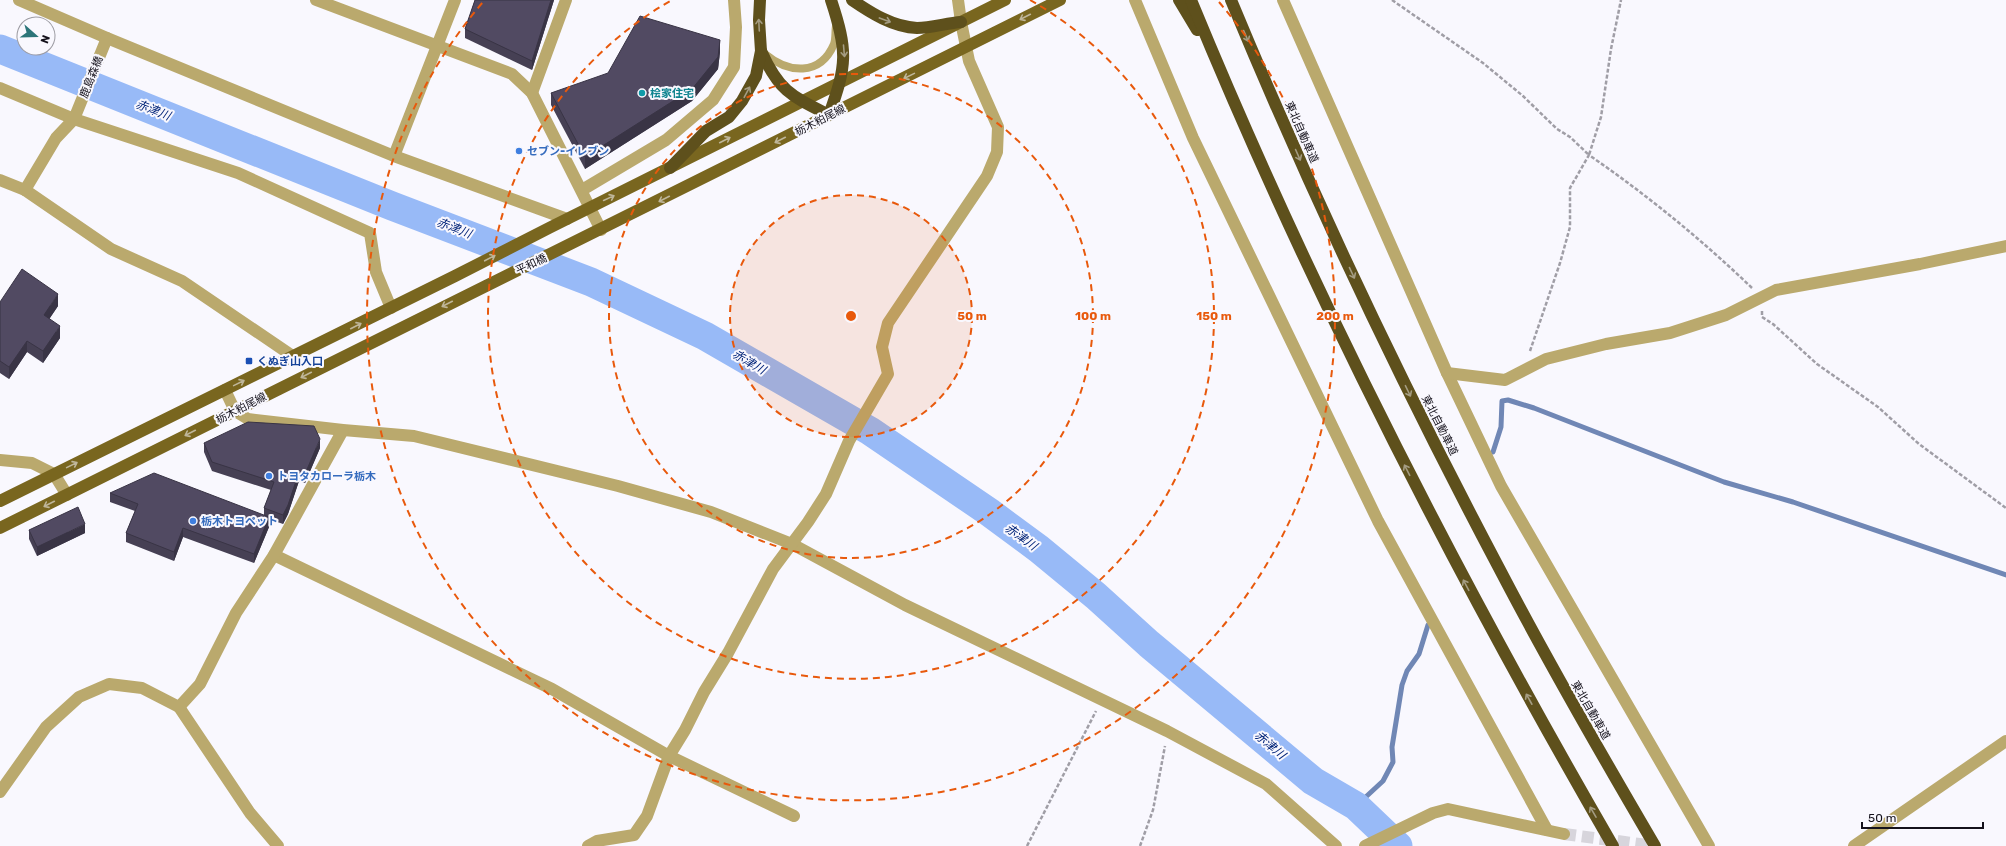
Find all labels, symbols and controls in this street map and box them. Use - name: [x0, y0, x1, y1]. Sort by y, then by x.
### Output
- one-way arrow: [1019, 14, 1031, 22]
- north arrow: [16, 16, 56, 56]
- one-way arrow: [879, 16, 891, 24]
- one-way arrow: [755, 19, 763, 32]
- one-way arrow: [1243, 30, 1250, 42]
- text: N: [37, 33, 52, 45]
- one-way arrow: [840, 44, 847, 57]
- street label: 鹿島森橋: [77, 54, 106, 100]
- one-way arrow: [903, 72, 915, 80]
- one-way arrow: [744, 86, 751, 98]
- place label: 桧家住宅: [650, 87, 694, 100]
- marker: 桧家住宅: [637, 88, 647, 98]
- water label: 赤津川: [134, 97, 174, 124]
- street label: 東北自動車道: [1282, 99, 1321, 165]
- street label: 栃木粕尾線: [793, 102, 848, 139]
- one-way arrow: [719, 136, 731, 143]
- one-way arrow: [774, 137, 786, 144]
- place label: セブン-イレブン: [527, 145, 609, 158]
- marker: セブン-イレブン: [514, 146, 524, 156]
- one-way arrow: [1295, 149, 1302, 161]
- one-way arrow: [602, 194, 614, 201]
- one-way arrow: [658, 195, 670, 203]
- water label: 赤津川: [435, 215, 475, 242]
- street label: 平和橋: [514, 252, 549, 277]
- one-way arrow: [484, 254, 496, 262]
- one-way arrow: [1349, 267, 1356, 279]
- one-way arrow: [442, 301, 454, 309]
- centre of rings: [844, 309, 858, 323]
- text: 50 m: [957, 309, 987, 323]
- text: 100 m: [1075, 309, 1111, 323]
- text: 150 m: [1196, 309, 1232, 323]
- text: 200 m: [1316, 309, 1354, 323]
- one-way arrow: [350, 321, 362, 329]
- water label: 赤津川: [730, 347, 770, 378]
- place label: くぬぎ山入口: [257, 355, 323, 368]
- marker: くぬぎ山入口: [244, 356, 254, 366]
- one-way arrow: [300, 372, 312, 379]
- one-way arrow: [233, 379, 245, 386]
- one-way arrow: [1405, 384, 1412, 396]
- street label: 栃木粕尾線: [214, 390, 269, 427]
- street label: 東北自動車道: [1419, 393, 1460, 458]
- one-way arrow: [184, 430, 196, 437]
- one-way arrow: [66, 461, 78, 468]
- one-way arrow: [1403, 464, 1410, 476]
- place label: トヨタカローラ栃木: [277, 470, 376, 483]
- marker: トヨタカローラ栃木: [264, 471, 274, 481]
- one-way arrow: [43, 501, 55, 508]
- place label: 栃木トヨペット: [201, 515, 278, 528]
- marker: 栃木トヨペット: [188, 516, 198, 526]
- water label: 赤津川: [1002, 521, 1041, 554]
- one-way arrow: [1462, 579, 1470, 591]
- street label: 東北自動車道: [1568, 678, 1613, 742]
- one-way arrow: [1524, 693, 1532, 705]
- water label: 赤津川: [1252, 728, 1290, 763]
- scale bar: [1862, 804, 1983, 830]
- one-way arrow: [1589, 806, 1597, 818]
- text: 50 m: [1868, 811, 1896, 825]

